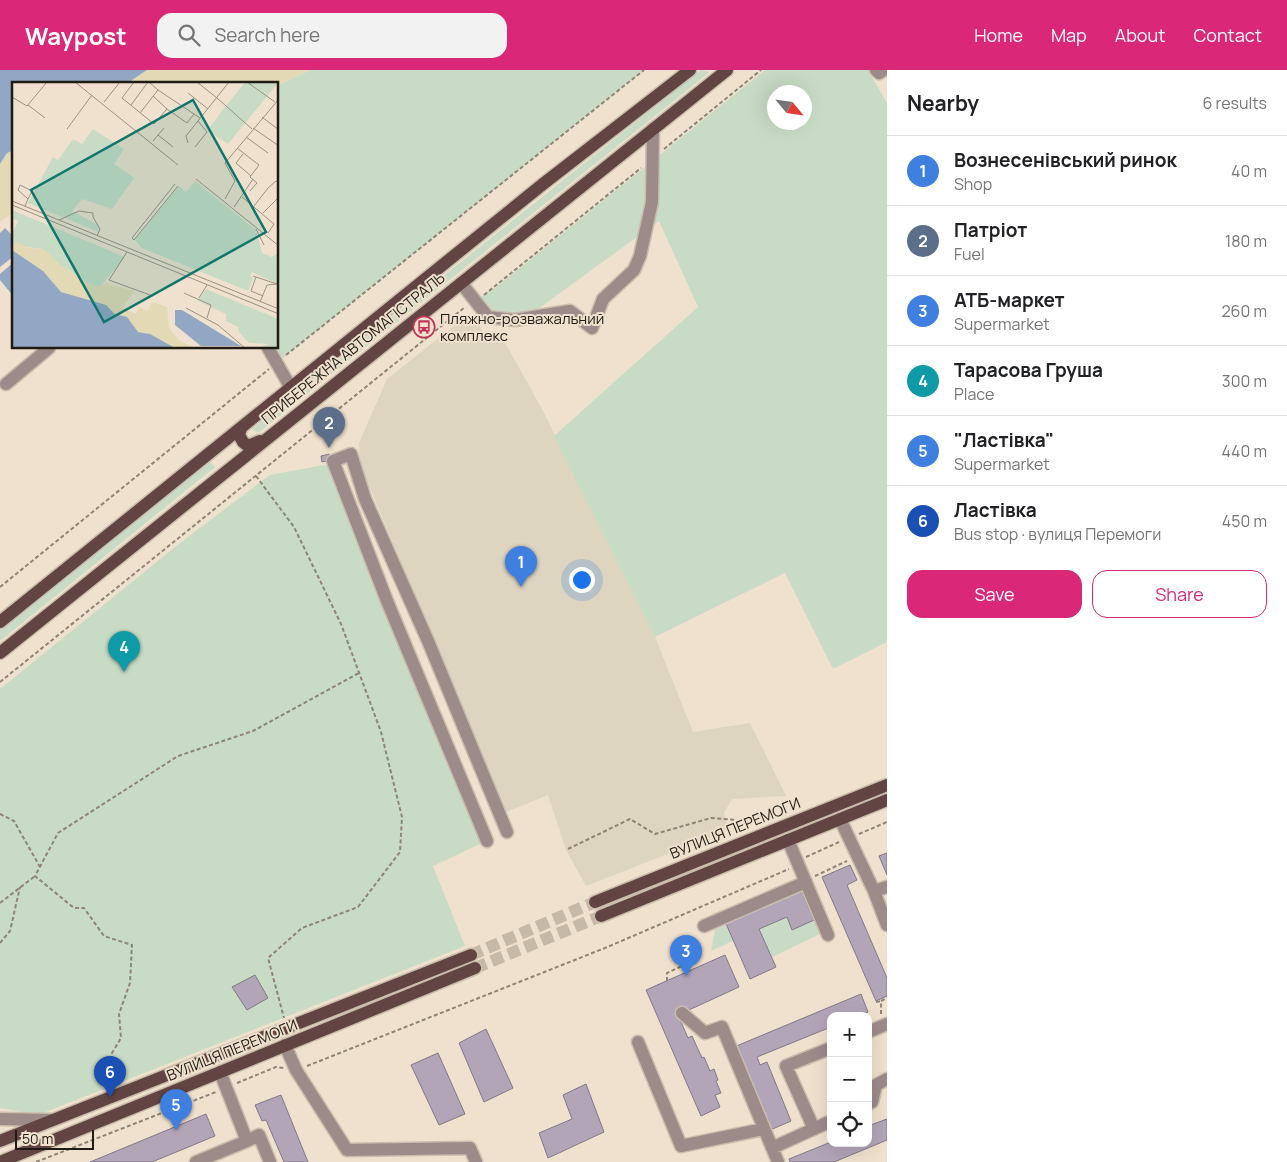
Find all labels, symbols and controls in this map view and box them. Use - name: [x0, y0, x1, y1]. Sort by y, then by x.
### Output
- search box: [157, 13, 507, 58]
- text: Waypost: [25, 19, 127, 52]
- icon: search: [175, 21, 203, 49]
- text: Search here: [215, 22, 320, 48]
- text: Home: [974, 23, 1023, 47]
- text: Map: [1051, 23, 1087, 47]
- text: About: [1115, 23, 1165, 47]
- text: Contact: [1193, 23, 1262, 47]
- inset map: [12, 82, 279, 349]
- north arrow: [767, 85, 812, 130]
- text: Nearby: [907, 89, 979, 117]
- text: 6 results: [1202, 92, 1267, 114]
- text: Вознесенівський ринок: [954, 147, 1177, 173]
- text: 1: [919, 160, 927, 182]
- text: 40 m: [1231, 160, 1267, 182]
- text: Shop: [954, 173, 992, 195]
- text: Патріот: [954, 217, 1027, 243]
- text: 2: [918, 230, 928, 252]
- text: 180 m: [1225, 230, 1267, 252]
- text: Fuel: [954, 243, 985, 265]
- street label: ПРИБЕРЕЖНА АВТОМАГІСТРАЛЬ: [257, 267, 449, 429]
- text: АТБ-маркет: [954, 287, 1065, 313]
- text: 3: [918, 300, 928, 322]
- text: 260 m: [1221, 300, 1267, 322]
- place label: Пляжно-розважальний комплекс: [440, 308, 604, 346]
- text: Supermarket: [954, 313, 1050, 335]
- bus stop icon: Пляжно-розважальний комплекс: [412, 315, 436, 339]
- text: Тарасова Груша: [954, 357, 1103, 383]
- text: 4: [918, 370, 928, 392]
- text: 300 m: [1222, 370, 1267, 392]
- text: Place: [954, 383, 994, 405]
- pin: 2: [313, 407, 345, 448]
- text: "Ластівка": [954, 427, 1054, 453]
- text: 5: [918, 440, 928, 462]
- text: 440 m: [1221, 440, 1267, 462]
- text: Supermarket: [954, 453, 1050, 475]
- text: Ластівка: [954, 497, 1037, 523]
- text: 6: [918, 510, 928, 532]
- text: 450 m: [1222, 510, 1267, 532]
- text: Bus stop · вулиця Перемоги: [954, 523, 1161, 545]
- pin: 1: [505, 546, 537, 587]
- your location: [569, 567, 595, 593]
- button: Save: [907, 570, 1082, 618]
- button: Share: [1092, 570, 1267, 618]
- pin: 4: [108, 631, 140, 672]
- street label: ВУЛИЦЯ ПЕРЕМОГИ: [667, 792, 803, 864]
- pin: 3: [670, 935, 702, 976]
- map controls: [827, 1012, 872, 1147]
- button: +: [827, 1012, 872, 1057]
- street label: ВУЛИЦЯ ПЕРЕМОГИ: [164, 1014, 300, 1086]
- pin: 6: [94, 1056, 126, 1097]
- button: −: [827, 1057, 872, 1102]
- pin: 5: [160, 1089, 192, 1130]
- button: locate: [827, 1102, 872, 1147]
- scale bar: [15, 1127, 94, 1150]
- text: 50 m: [22, 1129, 53, 1148]

